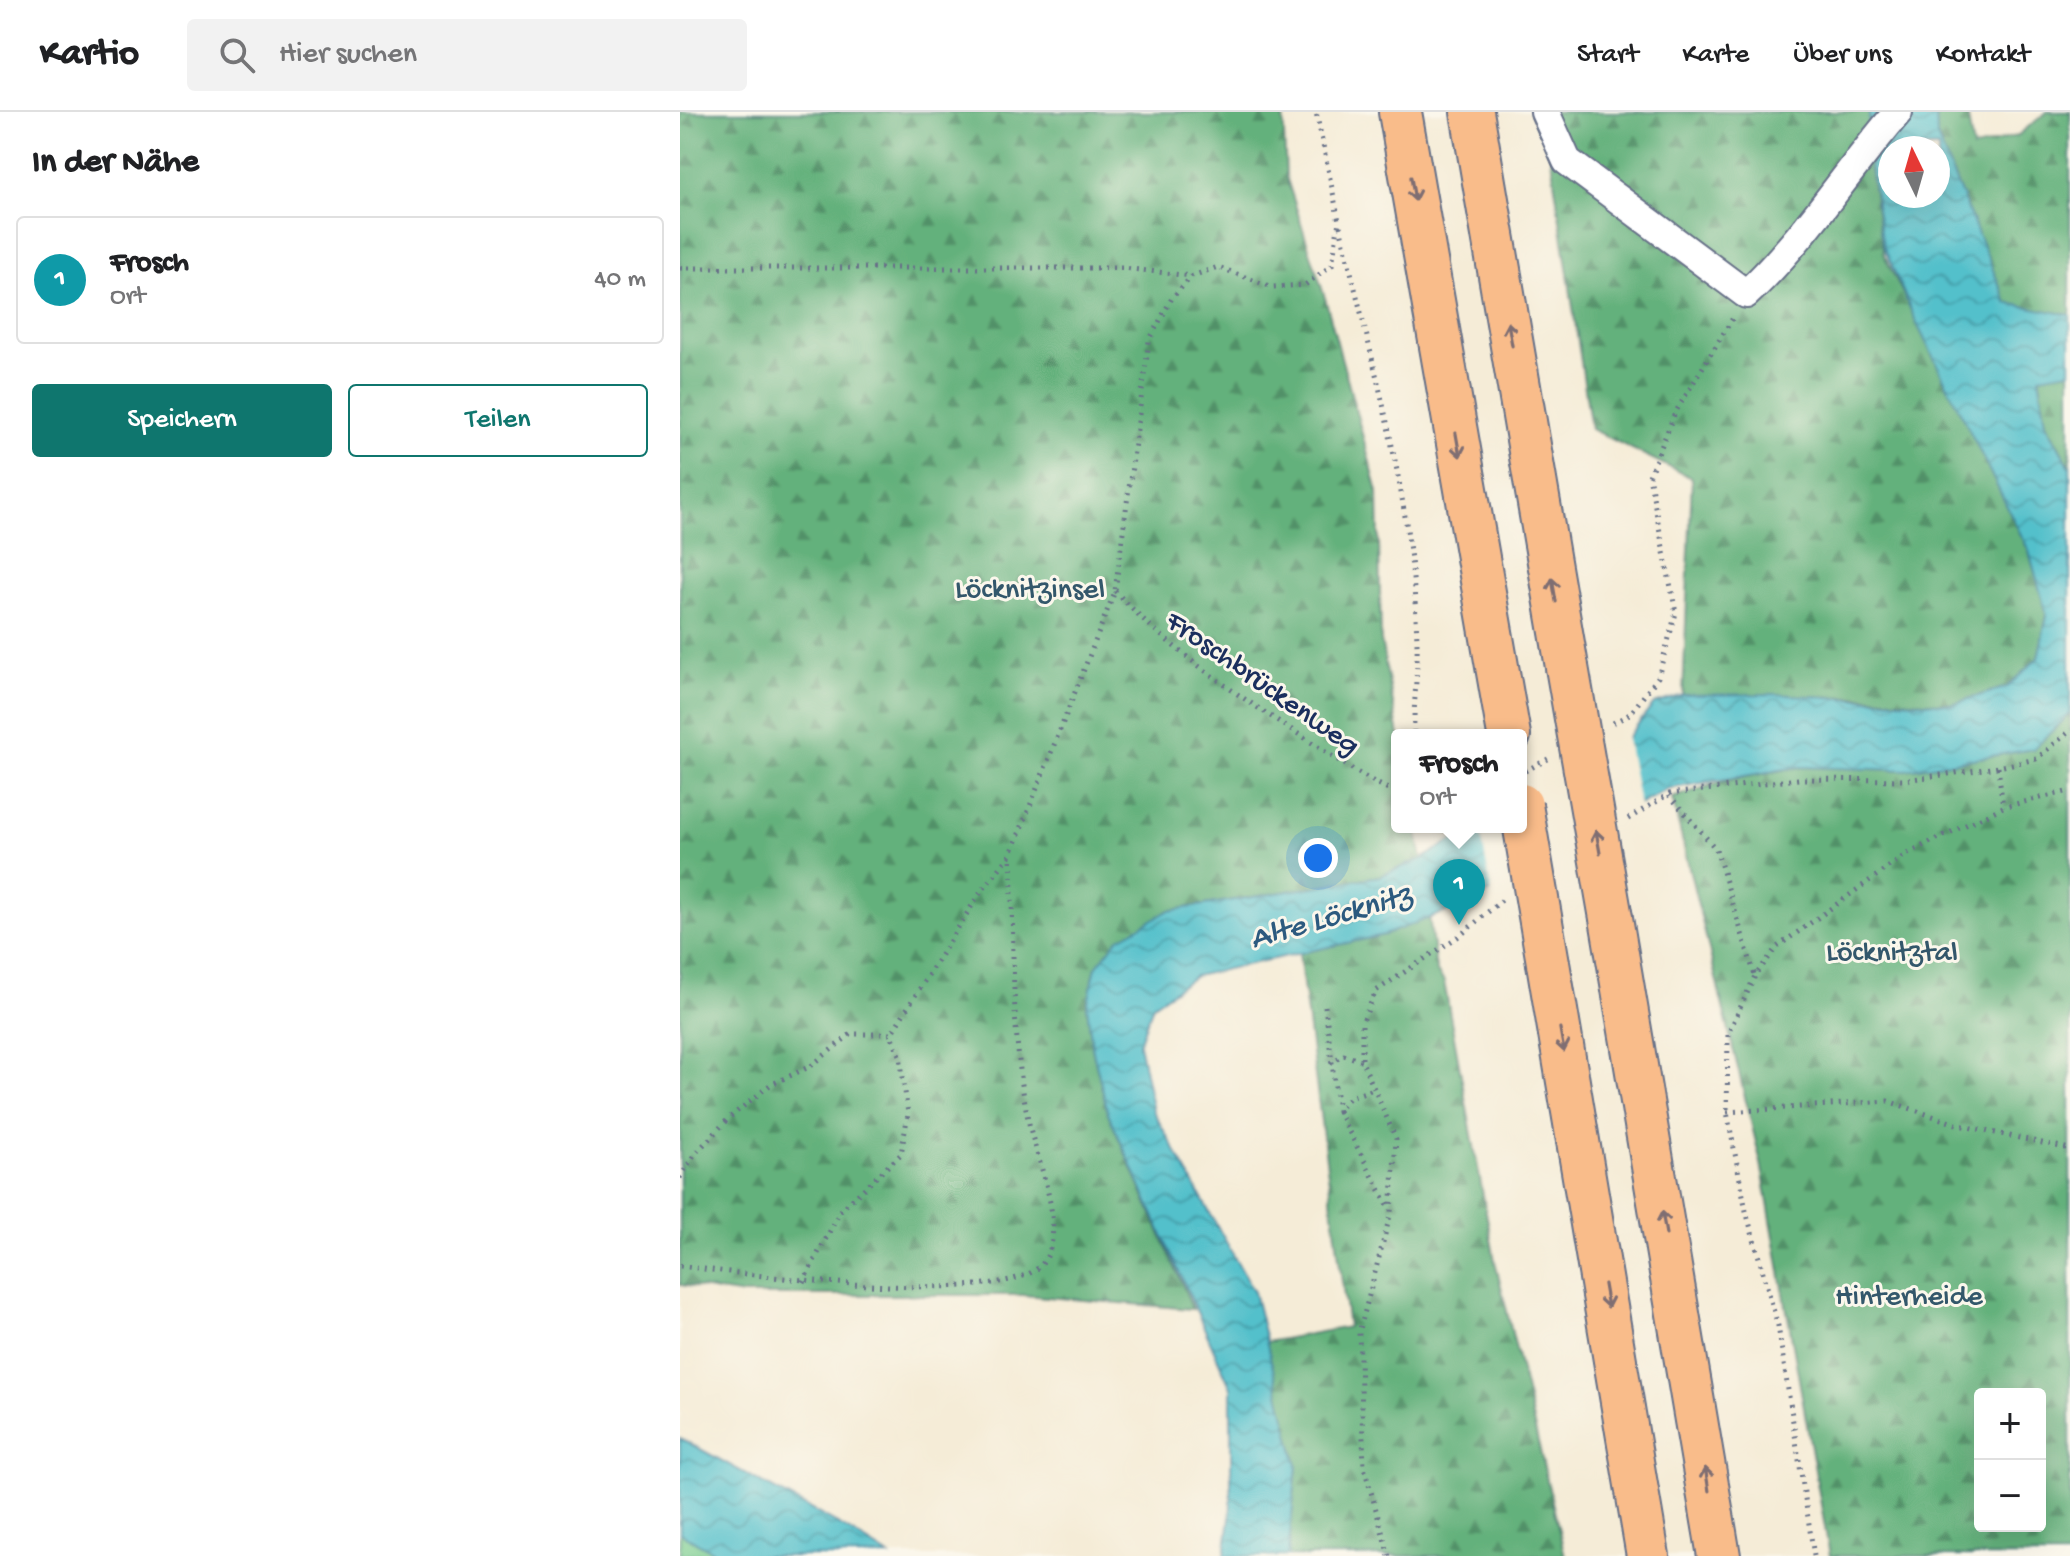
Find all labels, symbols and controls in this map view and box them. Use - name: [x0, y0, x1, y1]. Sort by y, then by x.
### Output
- search box: [187, 19, 747, 91]
- text: Kartio: [40, 33, 139, 77]
- icon: search: [215, 33, 259, 77]
- text: Hier suchen: [279, 38, 417, 73]
- text: Start: [1577, 39, 1638, 72]
- text: Karte: [1682, 39, 1749, 72]
- text: Über uns: [1793, 39, 1892, 72]
- text: Kontakt: [1936, 39, 2030, 72]
- north arrow: [1878, 136, 1950, 208]
- text: In der Nähe: [32, 144, 199, 184]
- one-way arrow: [1407, 176, 1422, 201]
- text: Frosch: [110, 247, 189, 282]
- text: 1: [55, 265, 65, 296]
- text: 40 m: [594, 265, 646, 296]
- text: Ort: [110, 282, 145, 313]
- one-way arrow: [1501, 322, 1516, 347]
- button: Speichern: [32, 384, 332, 457]
- button: Teilen: [348, 384, 648, 457]
- one-way arrow: [1451, 432, 1466, 457]
- park label: Löcknitzinsel: [955, 574, 1105, 609]
- one-way arrow: [1545, 578, 1560, 604]
- street label: Froschbrückenweg: [1157, 604, 1365, 765]
- popup: [1391, 729, 1527, 833]
- text: Frosch: [1420, 748, 1498, 783]
- text: Ort: [1420, 783, 1455, 814]
- one-way arrow: [1589, 829, 1604, 855]
- your location: [1298, 838, 1338, 878]
- pin: 1: [1433, 859, 1485, 925]
- water label: Alte Löcknitz: [1246, 877, 1418, 960]
- park label: Löcknitztal: [1826, 937, 1958, 972]
- one-way arrow: [1555, 1026, 1570, 1052]
- one-way arrow: [1655, 1210, 1670, 1236]
- park label: Hinterheide: [1835, 1281, 1983, 1316]
- one-way arrow: [1599, 1283, 1614, 1308]
- map controls: [1974, 1388, 2046, 1532]
- button: +: [1974, 1388, 2046, 1460]
- button: −: [1974, 1460, 2046, 1532]
- one-way arrow: [1699, 1467, 1714, 1492]

